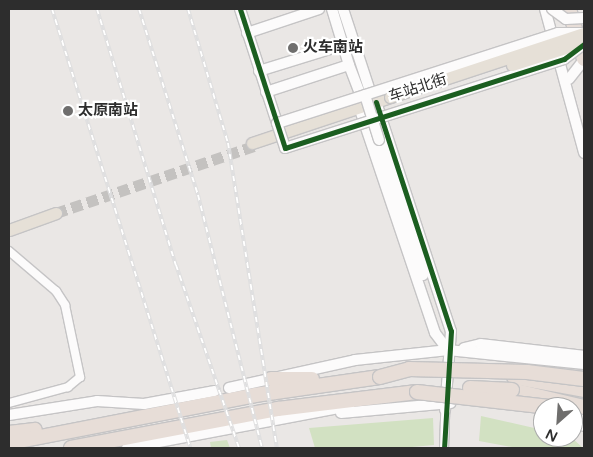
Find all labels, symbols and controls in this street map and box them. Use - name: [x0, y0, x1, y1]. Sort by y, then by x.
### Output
- place label: 火车南站: [303, 39, 363, 57]
- marker: 火车南站: [287, 42, 299, 54]
- street label: 车站北街: [387, 70, 449, 106]
- place label: 太原南站: [78, 102, 138, 120]
- marker: 太原南站: [62, 105, 74, 117]
- north arrow: [533, 397, 583, 447]
- text: N: [543, 425, 560, 445]

